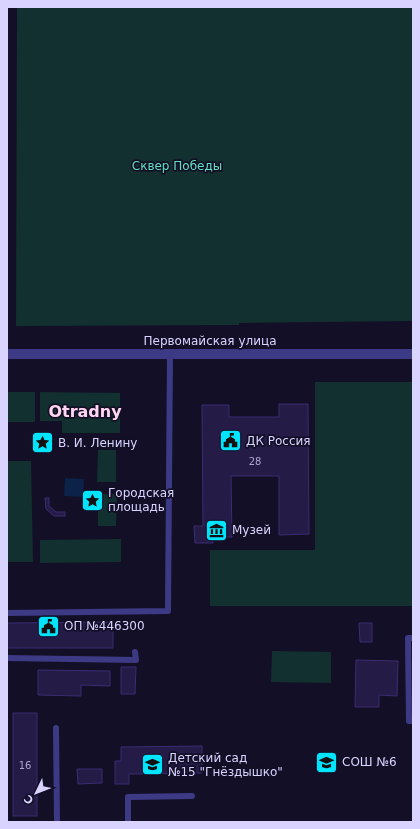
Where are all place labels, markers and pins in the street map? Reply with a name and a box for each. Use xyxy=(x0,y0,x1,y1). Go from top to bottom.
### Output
public building icon: ДК Россия xyxy=(217,428,243,454)
place icon: В. И. Ленину xyxy=(29,430,55,456)
place label: ДК Россия xyxy=(246,434,311,448)
place label: В. И. Ленину xyxy=(58,436,137,450)
place label: Городская площадь xyxy=(108,486,174,514)
place icon: Городская площадь xyxy=(79,487,105,513)
museum icon: Музей xyxy=(204,517,230,543)
place label: Музей xyxy=(232,523,271,537)
public building icon: ОП №446300 xyxy=(35,613,61,639)
place label: ОП №446300 xyxy=(64,619,145,633)
school or university icon: СОШ №6 xyxy=(313,749,339,775)
place label: Детский сад №15 "Гнёздышко" xyxy=(168,751,283,779)
school or university icon: Детский сад №15 "Гнёздышко" xyxy=(140,752,166,778)
place label: СОШ №6 xyxy=(342,755,397,769)

